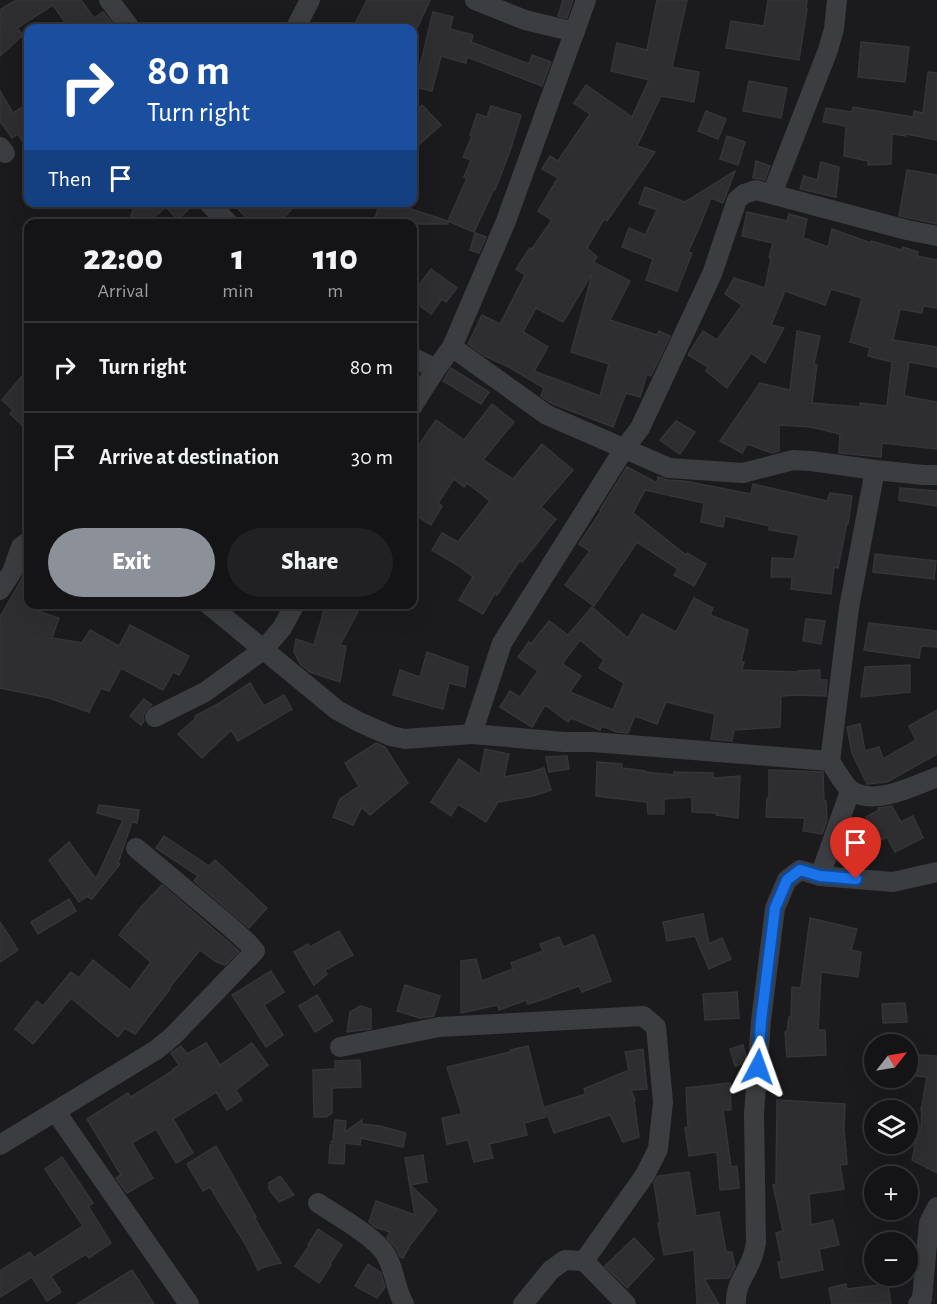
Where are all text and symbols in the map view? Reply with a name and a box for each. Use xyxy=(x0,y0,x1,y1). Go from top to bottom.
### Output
icon: right xyxy=(48,48,126,126)
text: 80 m xyxy=(147,50,230,92)
text: Turn right xyxy=(147,99,250,126)
icon: arrive xyxy=(104,162,137,195)
text: Then xyxy=(48,168,92,190)
text: 22:00 xyxy=(83,240,163,276)
text: 1 xyxy=(231,240,245,276)
text: 110 xyxy=(313,240,358,276)
text: Arrival xyxy=(97,281,149,301)
text: min xyxy=(222,281,253,301)
text: m xyxy=(327,281,343,301)
icon: right xyxy=(48,351,81,384)
text: Turn right xyxy=(99,356,186,378)
text: 80 m xyxy=(350,356,393,378)
icon: arrive xyxy=(48,441,81,474)
text: Arrive at destination xyxy=(99,446,279,468)
text: 30 m xyxy=(351,446,393,468)
button: Exit xyxy=(48,528,215,597)
button: Share xyxy=(227,528,393,597)
pin xyxy=(830,817,881,879)
icon: arrive xyxy=(839,826,872,859)
north arrow xyxy=(864,1034,918,1088)
map controls xyxy=(864,1034,918,1286)
position arrow xyxy=(726,1035,790,1099)
button: layers xyxy=(864,1100,918,1154)
button: + xyxy=(864,1166,918,1220)
button: − xyxy=(864,1232,918,1286)

